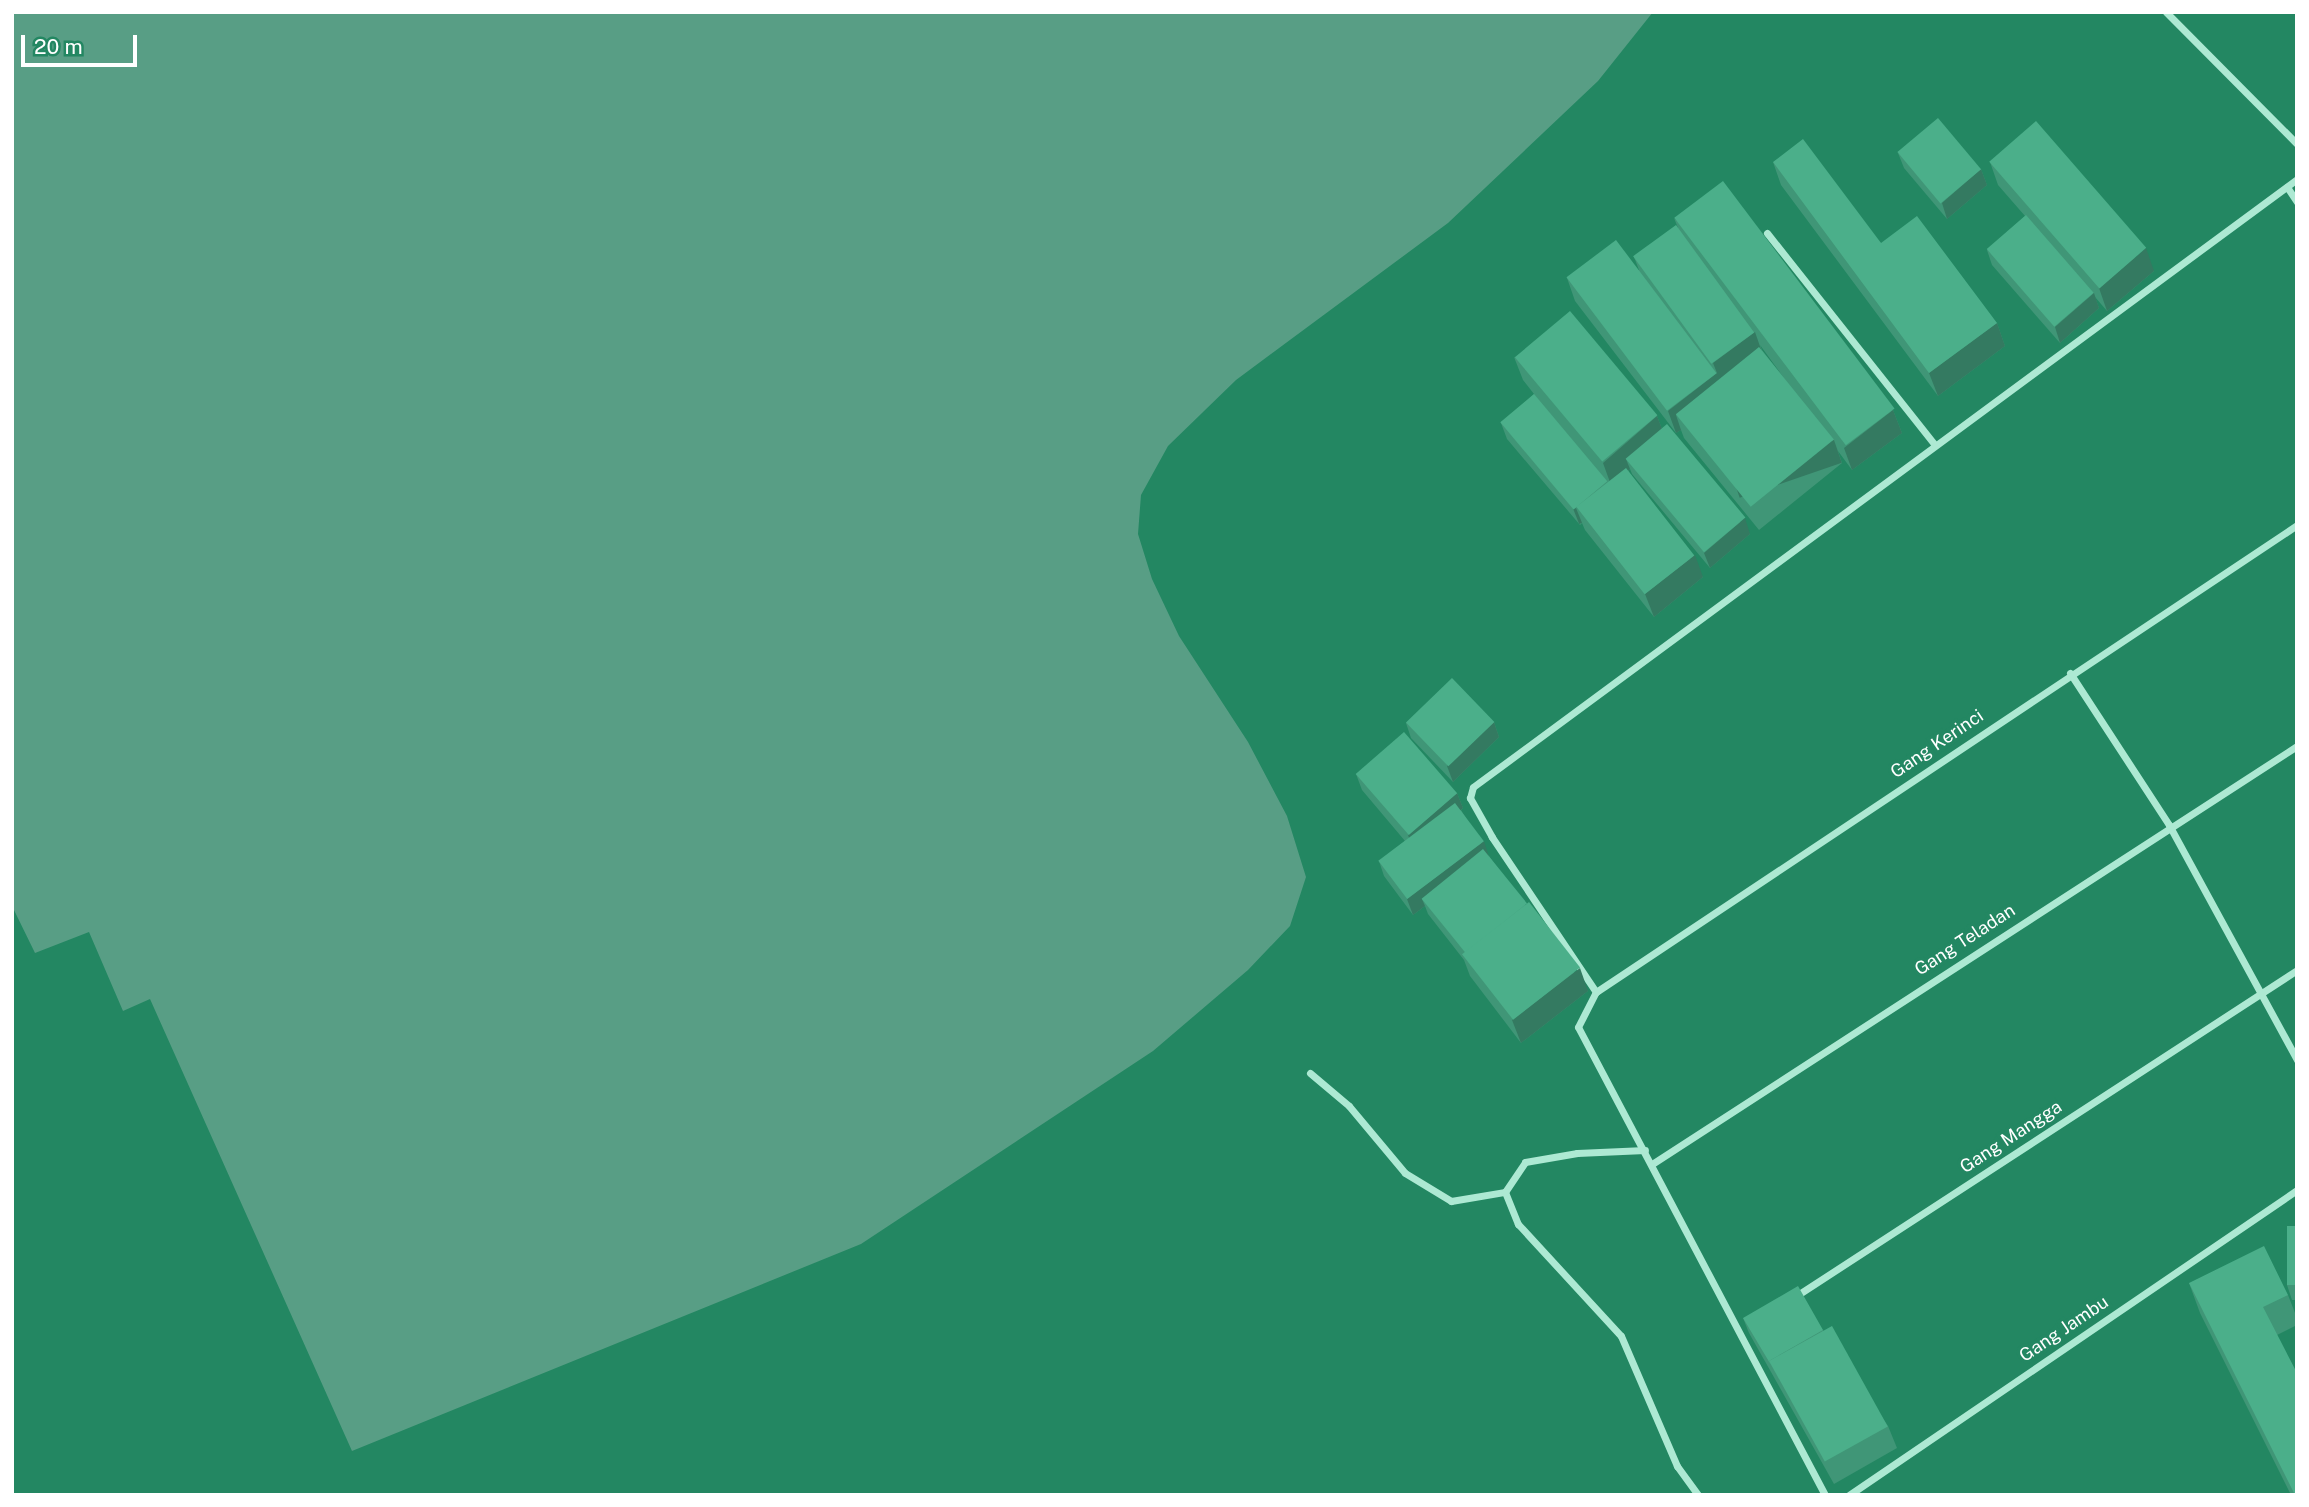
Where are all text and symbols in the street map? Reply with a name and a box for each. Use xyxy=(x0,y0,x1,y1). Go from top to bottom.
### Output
scale bar xyxy=(24,21,140,65)
text: 20 m xyxy=(34,34,83,59)
street label: Gang Kerinci xyxy=(1887,705,1987,783)
street label: Gang Teladan xyxy=(1911,900,2019,980)
street label: Gang Mangga xyxy=(1956,1096,2066,1178)
street label: Gang Jambu xyxy=(2015,1291,2113,1367)

